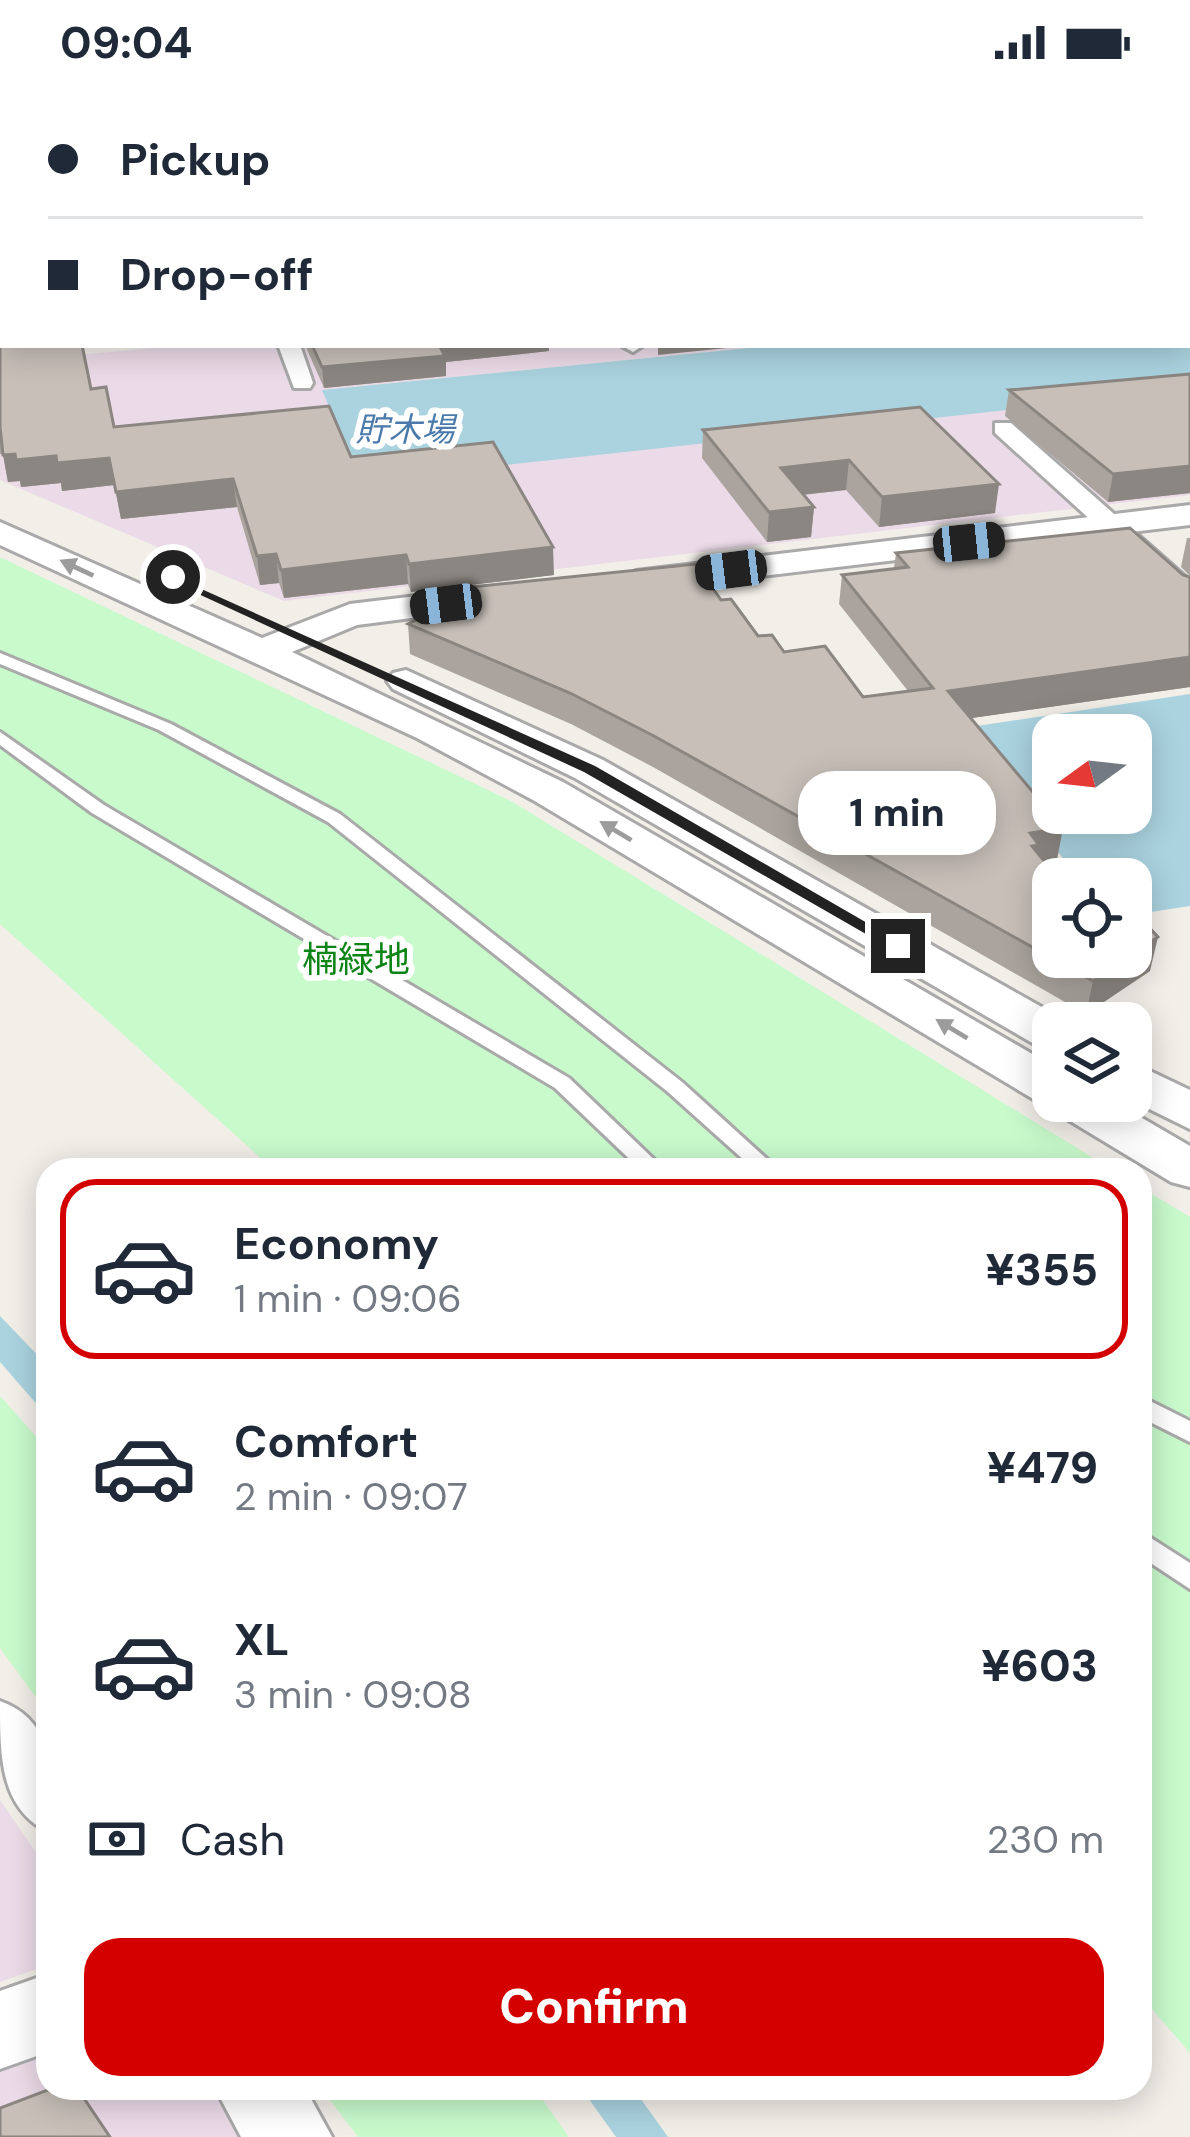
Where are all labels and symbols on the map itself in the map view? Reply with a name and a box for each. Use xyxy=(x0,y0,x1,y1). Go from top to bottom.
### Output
water label: 貯木場 xyxy=(356,408,459,451)
car xyxy=(931,520,1007,564)
car xyxy=(693,548,769,592)
route start xyxy=(146,550,200,604)
one-way arrow xyxy=(59,558,94,578)
car xyxy=(408,582,484,626)
north arrow xyxy=(1032,714,1152,834)
callout: 1 min xyxy=(799,772,997,856)
one-way arrow xyxy=(599,821,633,842)
route end xyxy=(871,919,925,973)
park label: 楠緑地 xyxy=(302,936,410,983)
one-way arrow xyxy=(935,1019,969,1040)

